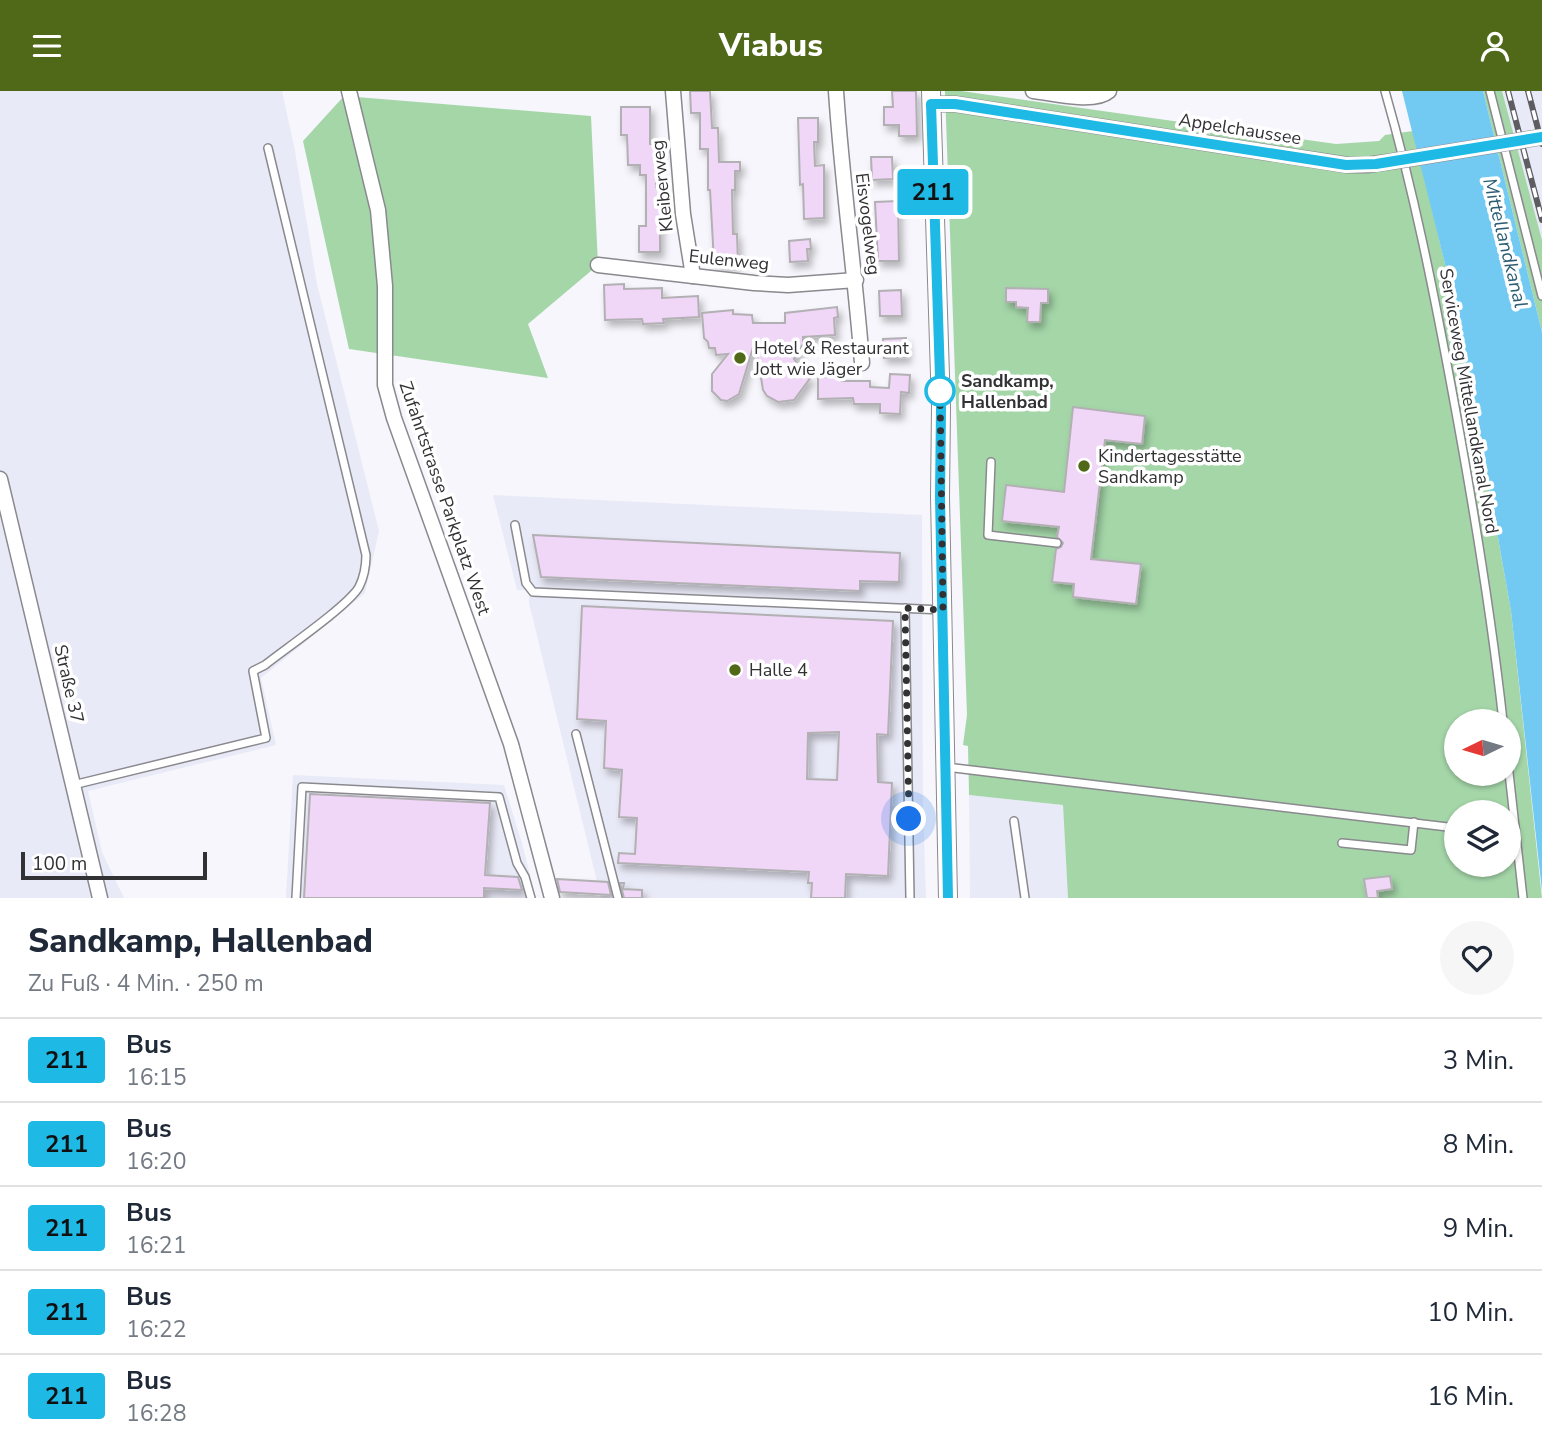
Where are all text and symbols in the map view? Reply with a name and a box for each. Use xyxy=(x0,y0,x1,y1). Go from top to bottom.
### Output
text: Viabus xyxy=(719,24,823,67)
icon: menu xyxy=(28,27,66,65)
icon: person xyxy=(1476,27,1514,65)
street label: Appelchaussee xyxy=(1177,107,1303,151)
street label: Kleiberweg xyxy=(645,139,679,233)
line badge: 211 xyxy=(893,169,973,215)
street label: Eisvogelweg xyxy=(850,172,886,276)
water label: Mittellandkanal xyxy=(1476,175,1534,311)
text: 211 xyxy=(911,176,955,208)
street label: Eulenweg xyxy=(688,244,770,276)
street label: Serviceweg Mittellandkanal Nord xyxy=(1434,266,1504,536)
place label: Hotel & Restaurant Jott wie Jäger xyxy=(753,336,909,381)
marker: Hotel & Restaurant Jott wie Jäger xyxy=(732,350,748,366)
place label: Sandkamp, Hallenbad xyxy=(961,369,1054,414)
marker: Sandkamp, Hallenbad xyxy=(925,376,955,406)
street label: Zufahrtstrasse Parkplatz West xyxy=(394,378,497,619)
place label: Kindertagesstätte Sandkamp xyxy=(1098,444,1242,489)
marker: Kindertagesstätte Sandkamp xyxy=(1076,458,1092,474)
street label: Straße 37 xyxy=(48,642,90,726)
place label: Halle 4 xyxy=(749,658,808,682)
marker: Halle 4 xyxy=(727,662,743,678)
north arrow xyxy=(1444,709,1521,786)
map controls xyxy=(1444,709,1521,877)
button: layers xyxy=(1444,800,1521,877)
your location xyxy=(891,801,926,836)
scale bar xyxy=(21,849,206,881)
text: 100 m xyxy=(32,851,87,877)
text: Sandkamp, Hallenbad xyxy=(28,919,373,964)
button: heart xyxy=(1440,921,1514,995)
text: Zu Fuß · 4 Min. · 250 m xyxy=(28,968,264,999)
text: Bus xyxy=(126,1027,172,1062)
text: 3 Min. xyxy=(1443,1043,1514,1078)
text: 211 xyxy=(45,1044,88,1076)
text: 16:15 xyxy=(126,1062,186,1093)
text: Bus xyxy=(126,1111,172,1146)
text: 8 Min. xyxy=(1443,1127,1514,1162)
text: 211 xyxy=(45,1128,88,1160)
text: 16:20 xyxy=(126,1146,186,1177)
text: Bus xyxy=(126,1195,172,1230)
text: 9 Min. xyxy=(1443,1211,1514,1246)
text: 211 xyxy=(45,1212,88,1244)
text: 16:21 xyxy=(126,1230,186,1261)
text: Bus xyxy=(126,1279,172,1314)
text: 10 Min. xyxy=(1427,1295,1514,1330)
text: 211 xyxy=(45,1296,88,1328)
text: 16:22 xyxy=(126,1314,186,1345)
text: Bus xyxy=(126,1363,172,1398)
text: 16 Min. xyxy=(1427,1379,1514,1414)
text: 211 xyxy=(45,1380,88,1412)
text: 16:28 xyxy=(126,1398,186,1429)

